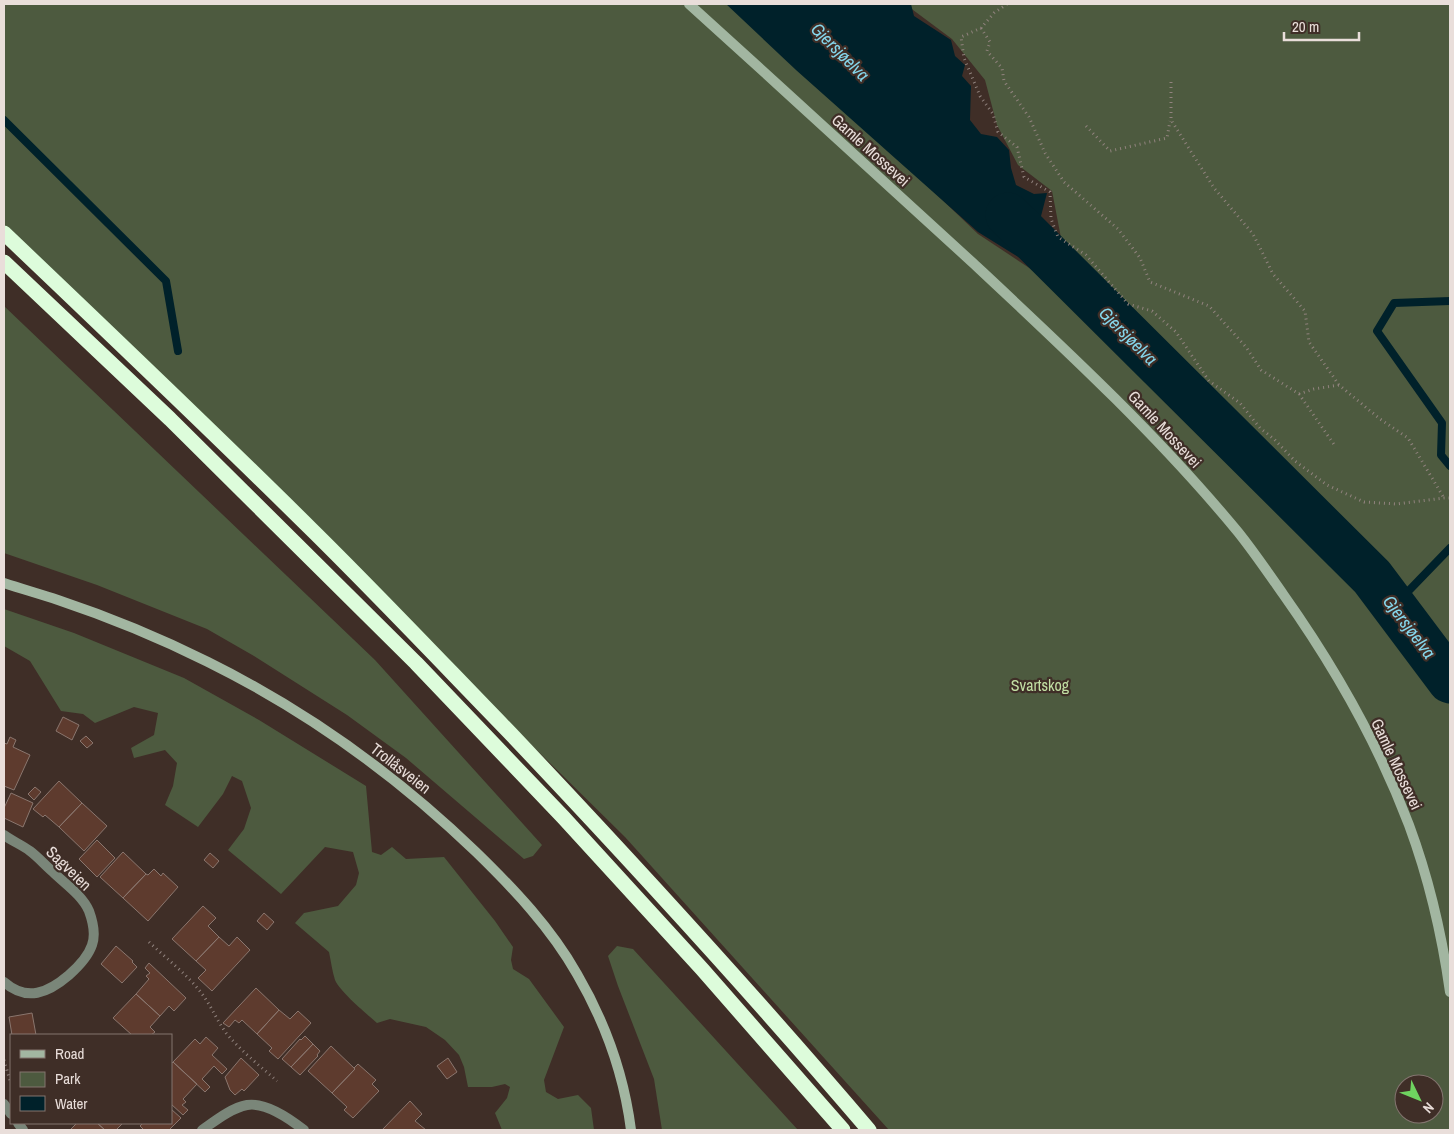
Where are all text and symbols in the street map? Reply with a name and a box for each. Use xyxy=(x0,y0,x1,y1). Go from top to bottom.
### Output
scale bar xyxy=(1284,10,1359,42)
text: 20 m xyxy=(1292,16,1319,37)
water label: Gjersjøelva xyxy=(805,17,875,87)
street label: Gamle Mossevei xyxy=(827,109,915,191)
water label: Gjersjøelva xyxy=(1093,301,1163,371)
street label: Gamle Mossevei xyxy=(1123,386,1207,472)
water label: Gjersjøelva xyxy=(1377,590,1442,664)
park label: Svartskog xyxy=(1011,674,1070,696)
street label: Gamle Mossevei xyxy=(1366,715,1428,813)
street label: Trollåsveien xyxy=(366,737,436,799)
street label: Sagveien xyxy=(41,841,97,895)
legend xyxy=(10,1034,172,1124)
text: Road xyxy=(55,1043,84,1064)
text: Park xyxy=(55,1068,81,1089)
north arrow xyxy=(1394,1074,1444,1124)
text: Water xyxy=(55,1093,87,1114)
text: N xyxy=(1419,1099,1438,1117)

